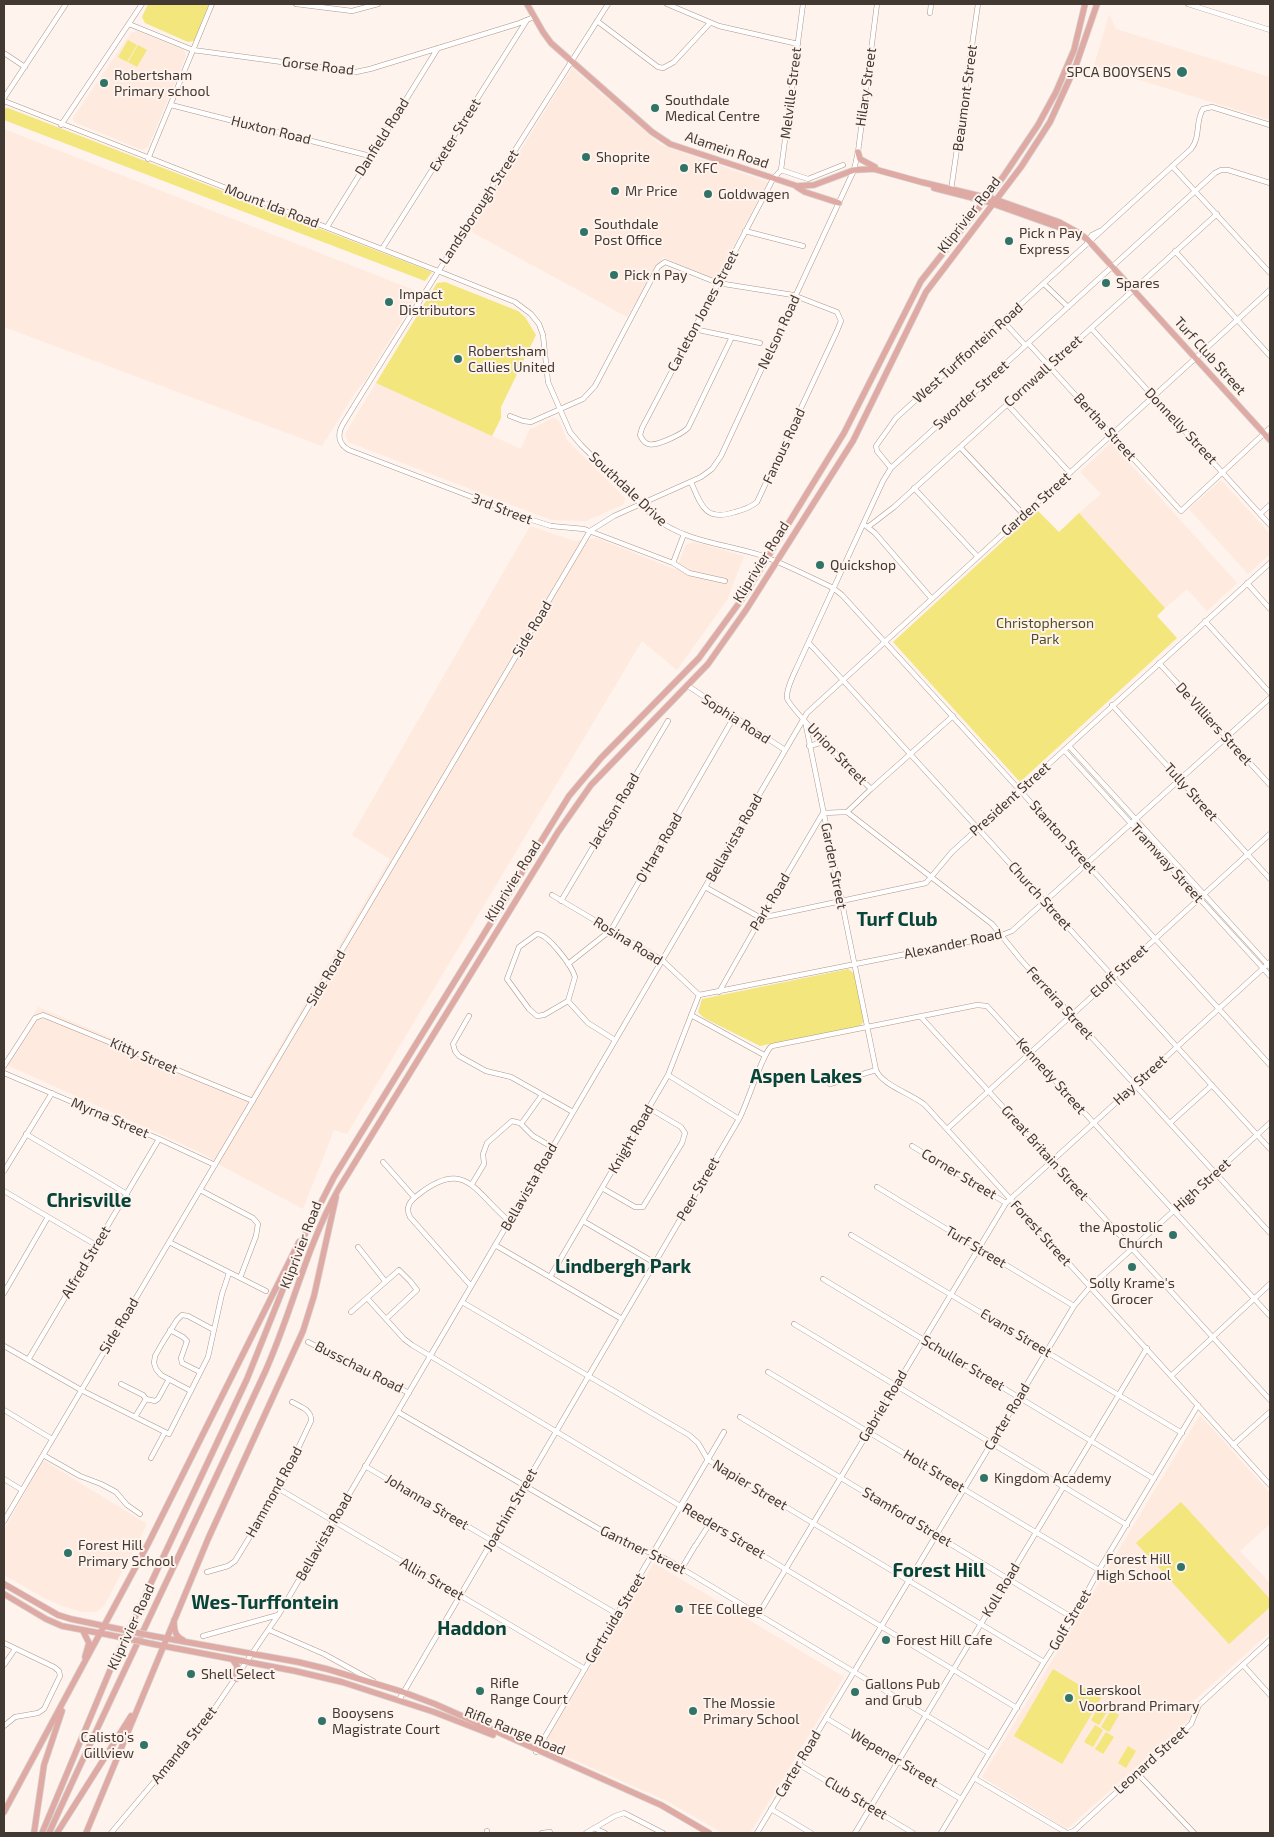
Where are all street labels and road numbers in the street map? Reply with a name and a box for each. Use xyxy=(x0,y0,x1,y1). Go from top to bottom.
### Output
street label: Beaumont Street xyxy=(949,44,981,152)
street label: Melville Street xyxy=(777,46,805,140)
street label: Hilary Street xyxy=(852,46,880,128)
street label: Gorse Road xyxy=(281,53,355,79)
street label: Danfield Road xyxy=(351,95,413,179)
street label: Exeter Street xyxy=(426,95,484,175)
street label: Huxton Road xyxy=(229,112,313,148)
street label: Alamein Road xyxy=(683,128,771,172)
street label: Landsborough Street xyxy=(436,146,522,268)
street label: Kliprivier Road xyxy=(934,173,1004,257)
street label: Mount Ida Road xyxy=(223,180,321,232)
street label: Carleton Jones Street xyxy=(664,247,742,375)
street label: Nelson Road xyxy=(754,292,804,372)
street label: West Turffontein Road xyxy=(909,299,1027,407)
street label: Turf Club Street xyxy=(1171,314,1249,398)
street label: Cornwall Street xyxy=(1001,332,1085,410)
street label: Sworder Street xyxy=(930,357,1012,433)
street label: Donnelly Street xyxy=(1141,384,1221,468)
street label: Bertha Street xyxy=(1070,390,1140,464)
street label: Fanous Road xyxy=(759,406,809,486)
street label: Southdale Drive xyxy=(585,448,671,530)
street label: Garden Street xyxy=(998,468,1074,540)
street label: 3rd Street xyxy=(469,490,535,528)
street label: Kliprivier Road xyxy=(729,518,793,606)
street label: Side Road xyxy=(509,598,555,660)
street label: De Villiers Street xyxy=(1172,679,1256,769)
street label: Sophia Road xyxy=(698,691,774,747)
street label: Union Street xyxy=(804,720,870,788)
street label: President Street xyxy=(966,758,1054,840)
street label: Tully Street xyxy=(1161,760,1221,824)
street label: Jackson Road xyxy=(585,770,643,852)
street label: Bellavista Road xyxy=(702,791,766,885)
street label: Stanton Street xyxy=(1026,797,1100,877)
street label: O'Hara Road xyxy=(632,810,686,886)
street label: Tramway Street xyxy=(1127,820,1207,906)
street label: Garden Street xyxy=(817,821,851,911)
street label: Kliprivier Road xyxy=(481,837,545,925)
street label: Church Street xyxy=(1005,858,1075,934)
street label: Park Road xyxy=(746,870,794,934)
street label: Rosina Road xyxy=(590,913,666,969)
street label: Alexander Road xyxy=(902,925,1004,963)
street label: Eloff Street xyxy=(1087,941,1151,1001)
street label: Side Road xyxy=(303,947,349,1009)
street label: Ferreira Street xyxy=(1023,963,1097,1043)
street label: Kitty Street xyxy=(108,1034,180,1078)
street label: Kennedy Street xyxy=(1012,1034,1090,1118)
street label: Hay Street xyxy=(1110,1052,1170,1108)
street label: Myrna Street xyxy=(68,1094,152,1142)
street label: Knight Road xyxy=(605,1102,657,1176)
street label: Great Britain Street xyxy=(998,1102,1092,1204)
street label: Bellavista Road xyxy=(497,1140,561,1234)
street label: Corner Street xyxy=(918,1145,1000,1203)
street label: Peer Street xyxy=(673,1154,723,1224)
street label: High Street xyxy=(1170,1155,1234,1215)
street label: Forest Street xyxy=(1007,1197,1075,1269)
street label: Kliprivier Road xyxy=(277,1199,325,1291)
street label: Turf Street xyxy=(943,1222,1009,1272)
street label: Alfred Street xyxy=(58,1223,114,1301)
street label: Side Road xyxy=(96,1295,142,1357)
street label: Evans Street xyxy=(977,1305,1055,1361)
street label: Schuller Street xyxy=(918,1332,1008,1394)
street label: Busschau Road xyxy=(312,1338,406,1396)
street label: Gabriel Road xyxy=(855,1367,911,1445)
street label: Carter Road xyxy=(980,1380,1034,1454)
street label: Hammond Road xyxy=(242,1444,306,1540)
street label: Holt Street xyxy=(900,1446,968,1496)
street label: Napier Street xyxy=(710,1456,790,1514)
street label: Joachim Street xyxy=(479,1465,541,1555)
street label: Johanna Street xyxy=(382,1470,472,1534)
street label: Stamford Street xyxy=(859,1484,955,1550)
street label: Bellavista Road xyxy=(292,1490,356,1584)
street label: Reeders Street xyxy=(679,1500,769,1562)
street label: Gantner Street xyxy=(597,1522,689,1578)
street label: Allin Street xyxy=(397,1554,467,1604)
street label: Koll Road xyxy=(978,1560,1024,1620)
street label: Gertruida Street xyxy=(582,1570,648,1666)
street label: Kliprivier Road xyxy=(104,1582,158,1672)
street label: Golf Street xyxy=(1045,1586,1095,1654)
street label: Amanda Street xyxy=(148,1703,220,1787)
street label: Rifle Range Road xyxy=(462,1703,568,1759)
street label: Leonard Street xyxy=(1110,1722,1192,1798)
street label: Wepener Street xyxy=(847,1725,941,1791)
street label: Carter Road xyxy=(771,1727,825,1801)
street label: Club Street xyxy=(822,1773,890,1823)

